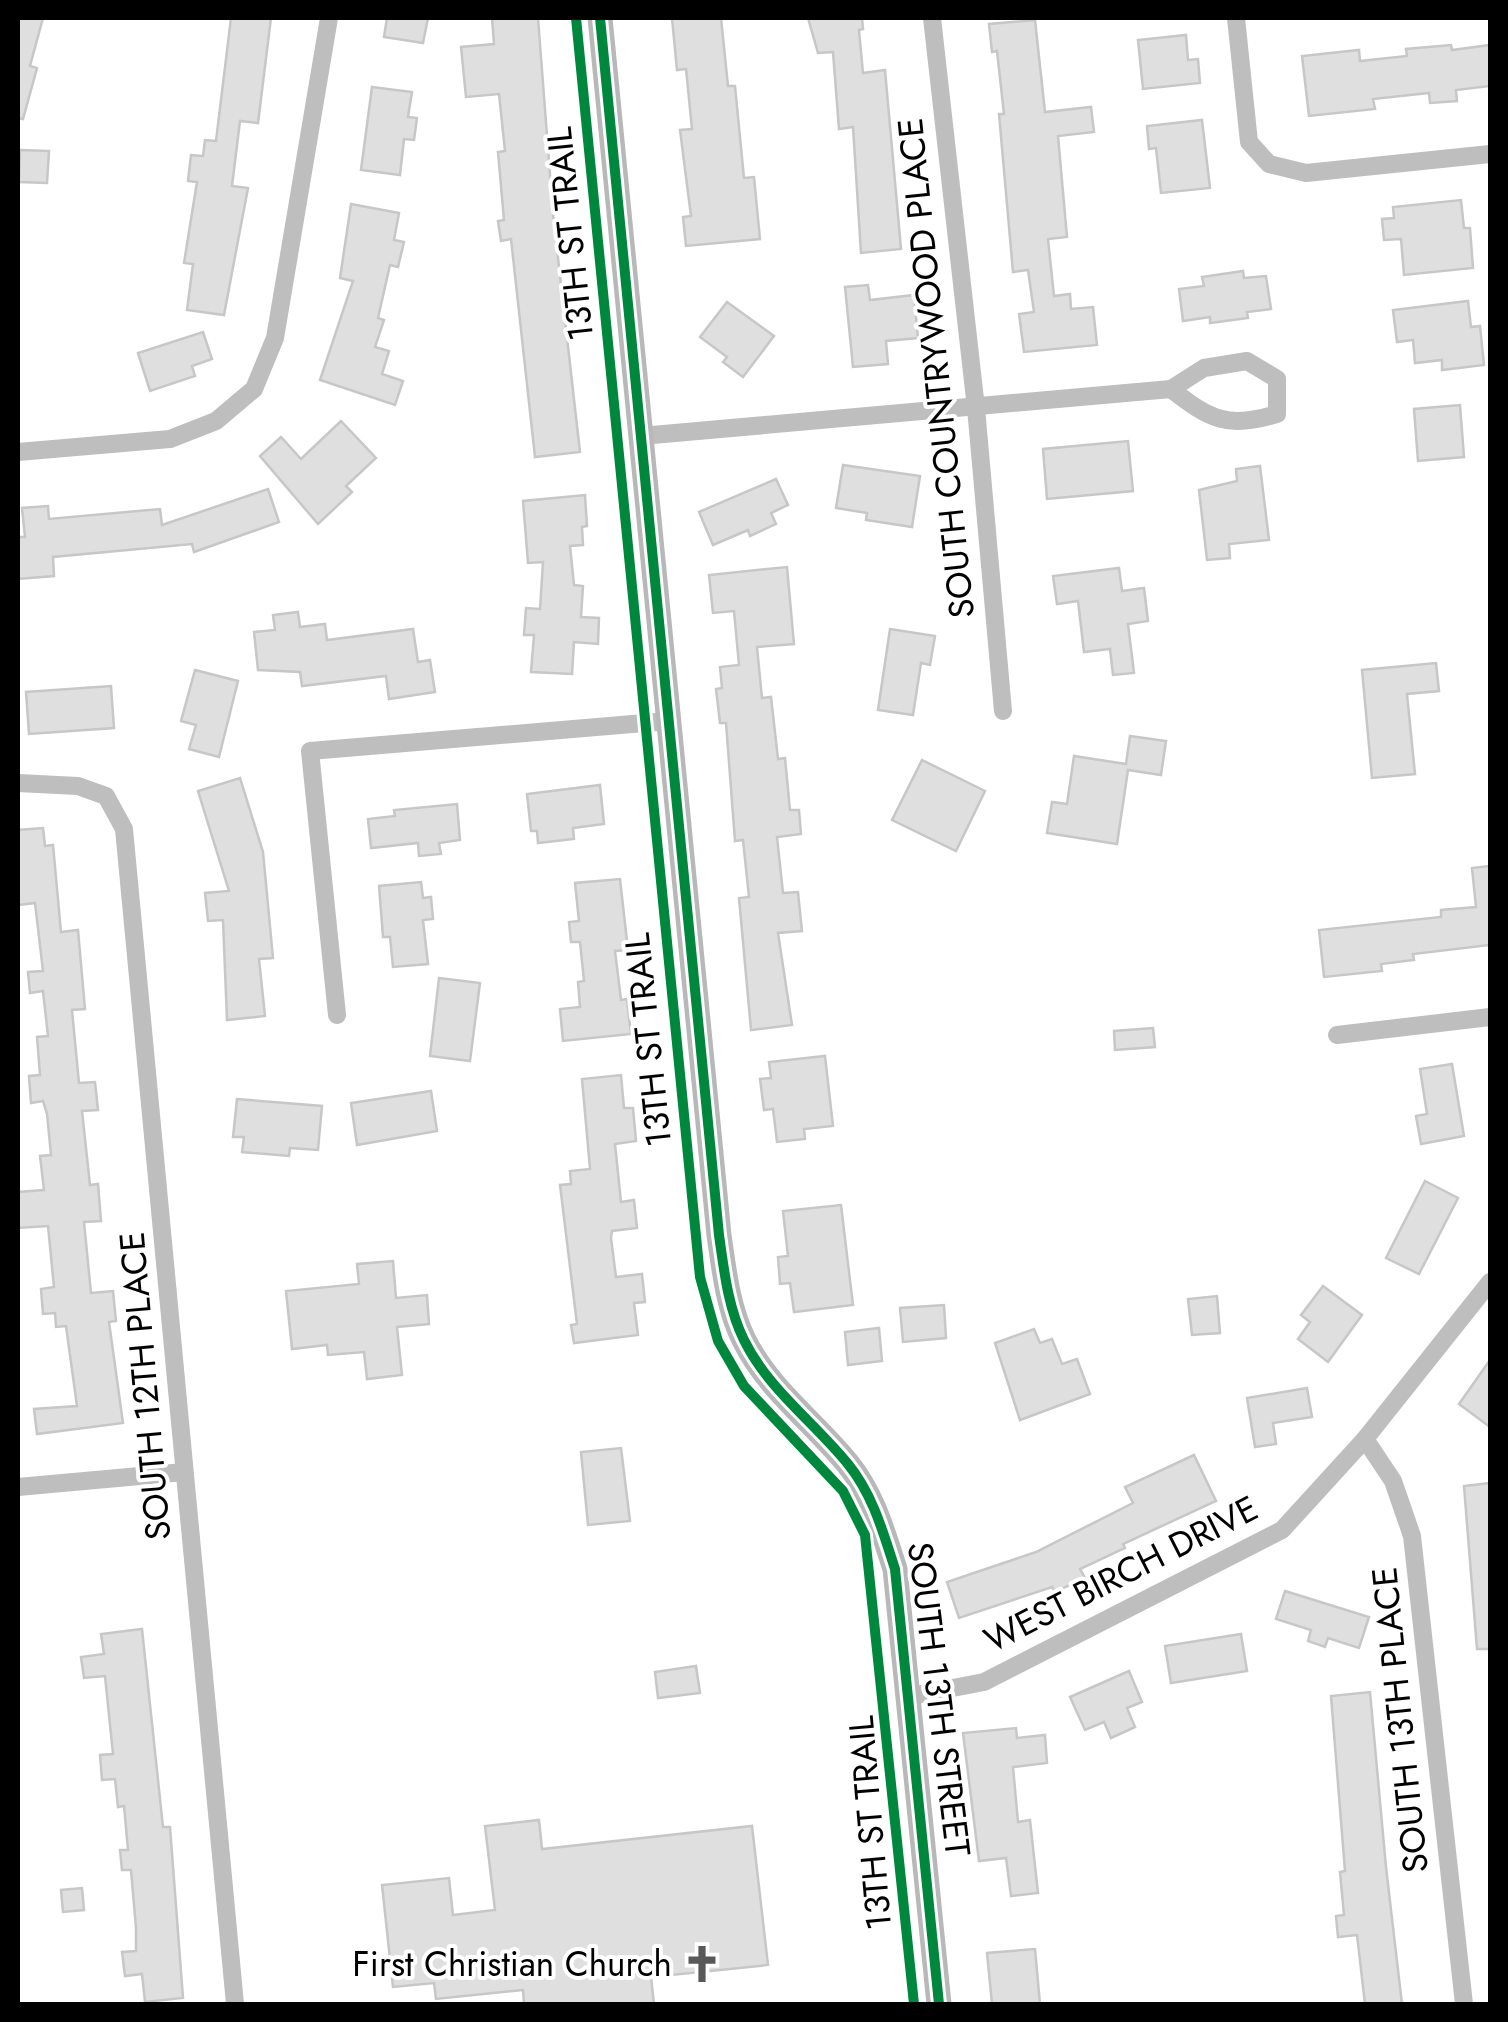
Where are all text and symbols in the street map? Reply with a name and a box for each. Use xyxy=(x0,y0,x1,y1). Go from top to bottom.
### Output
street label: SOUTH COUNTRYWOOD PLACE xyxy=(885,115,987,621)
street label: 13TH ST TRAIL xyxy=(534,124,606,343)
street label: 13TH ST TRAIL xyxy=(612,930,684,1149)
street label: SOUTH 12TH PLACE xyxy=(107,1230,183,1542)
street label: WEST BIRCH DRIVE xyxy=(975,1483,1267,1665)
street label: SOUTH 13TH STREET xyxy=(895,1539,983,1859)
street label: SOUTH 13TH PLACE xyxy=(1359,1565,1441,1875)
street label: 13TH ST TRAIL xyxy=(836,1714,904,1932)
place label: First Christian Church xyxy=(352,1939,672,1989)
church icon: First Christian Church xyxy=(681,1943,723,1985)

